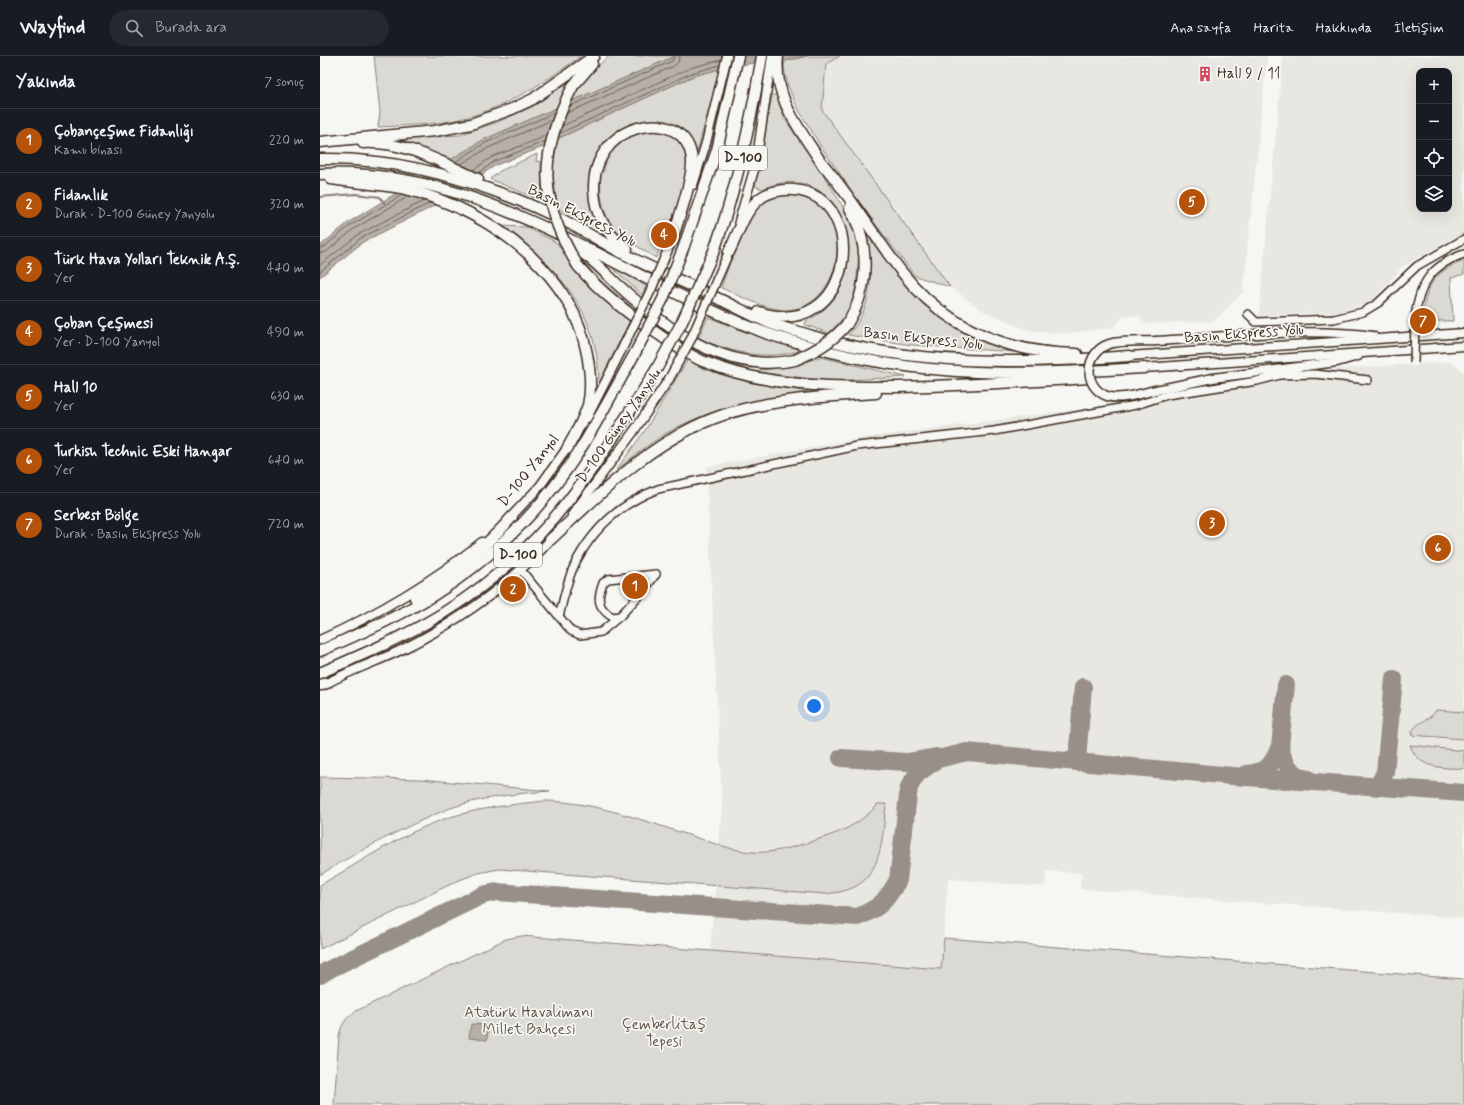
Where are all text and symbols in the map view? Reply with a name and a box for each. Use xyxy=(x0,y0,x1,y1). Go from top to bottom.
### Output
search box xyxy=(109,10,389,46)
text: Wayfind xyxy=(20,15,85,40)
icon: search xyxy=(123,17,145,39)
text: Burada ara xyxy=(155,18,227,38)
text: Ana sayfa xyxy=(1170,19,1231,37)
text: Harita xyxy=(1253,19,1294,37)
text: Hakkında xyxy=(1316,19,1372,37)
text: İletişim xyxy=(1394,19,1444,37)
place label: Hall 9 / 11 xyxy=(1217,64,1280,84)
building icon: Hall 9 / 11 xyxy=(1196,65,1214,83)
map controls xyxy=(1416,68,1452,212)
button: + xyxy=(1416,68,1452,104)
text: Yakında xyxy=(16,71,76,93)
text: 7 sonuç xyxy=(264,74,304,91)
button: − xyxy=(1416,104,1452,140)
text: Çobançeşme Fidanlığı xyxy=(54,122,194,142)
text: 1 xyxy=(26,132,32,149)
text: 220 m xyxy=(269,132,304,149)
button: locate xyxy=(1416,140,1452,176)
text: Kamu binası xyxy=(54,142,123,159)
road number: D-100 xyxy=(719,146,767,170)
button: layers xyxy=(1416,176,1452,212)
street label: Basın Ekspress Yolu xyxy=(524,180,640,252)
text: Fidanlık xyxy=(54,186,108,206)
pin: 5 xyxy=(1179,187,1205,217)
text: 2 xyxy=(26,196,32,213)
text: 320 m xyxy=(270,196,304,213)
text: Durak · D-100 Güney Yanyolu xyxy=(54,206,214,223)
pin: 4 xyxy=(651,220,677,250)
text: Türk Hava Yolları Teknik A.Ş. xyxy=(54,250,240,270)
text: 3 xyxy=(26,260,32,277)
text: 440 m xyxy=(267,260,304,277)
text: Yer xyxy=(54,270,74,287)
pin: 7 xyxy=(1410,306,1436,336)
text: Çoban Çeşmesi xyxy=(54,314,153,334)
street label: Basın Ekspress Yolu xyxy=(1184,320,1304,348)
street label: Basın Ekspress Yolu xyxy=(862,323,984,355)
text: 4 xyxy=(25,324,33,341)
text: 490 m xyxy=(267,324,304,341)
text: Yer · D-100 Yanyol xyxy=(54,334,160,351)
street label: D-100 Güney Yanyolu xyxy=(572,365,666,487)
text: Hall 10 xyxy=(54,378,98,398)
text: 5 xyxy=(25,388,33,405)
text: 630 m xyxy=(270,388,304,405)
text: Yer xyxy=(54,398,74,415)
street label: D-100 Yanyol xyxy=(494,431,564,511)
text: Turkish Technic Eski Hangar xyxy=(54,442,232,462)
text: 6 xyxy=(26,452,32,469)
text: 640 m xyxy=(268,452,304,469)
text: Yer xyxy=(54,462,74,479)
text: Serbest Bölge xyxy=(54,506,139,526)
pin: 3 xyxy=(1199,508,1225,538)
text: 7 xyxy=(25,516,33,533)
text: 720 m xyxy=(268,516,304,533)
text: Durak · Basın Ekspress Yolu xyxy=(54,526,201,543)
pin: 6 xyxy=(1425,533,1451,563)
road number: D-100 xyxy=(494,543,542,567)
pin: 1 xyxy=(622,571,648,601)
pin: 2 xyxy=(500,574,526,604)
your location xyxy=(804,696,824,716)
park label: Atatürk Havalimanı Millet Bahçesi xyxy=(464,1003,594,1040)
park label: Çemberlitaş Tepesi xyxy=(622,1015,706,1052)

